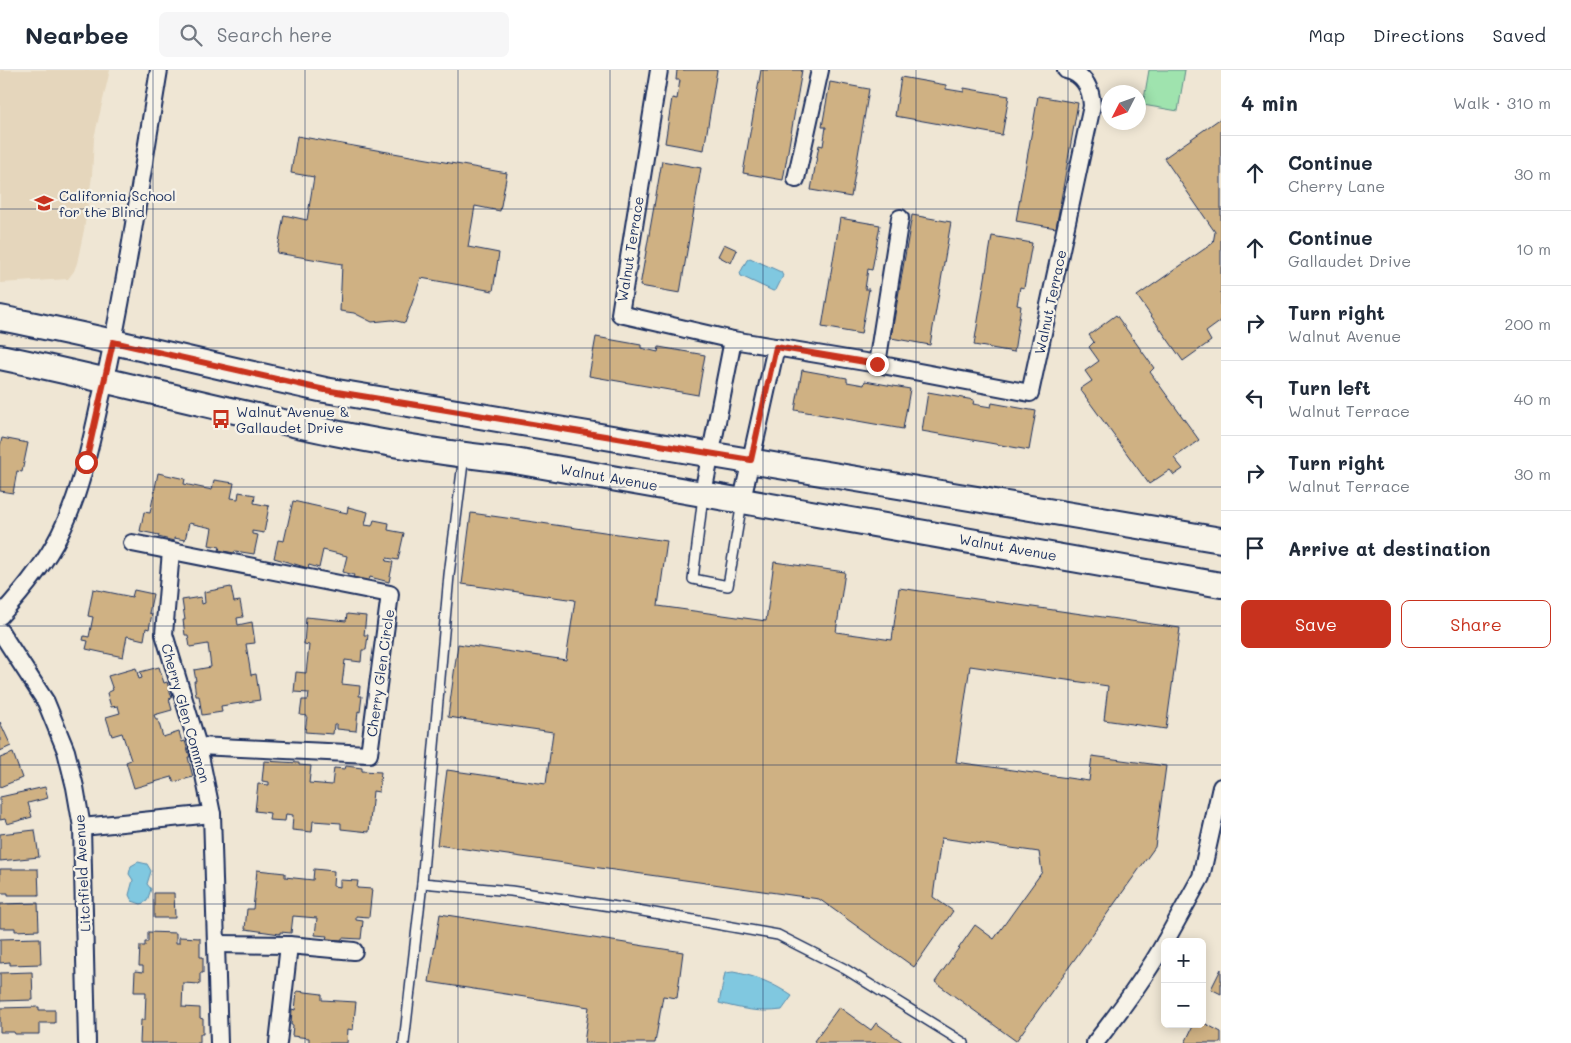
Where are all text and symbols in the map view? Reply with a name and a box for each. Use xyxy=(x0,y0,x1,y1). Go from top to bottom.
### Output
search box xyxy=(159,12,509,57)
text: Nearbee xyxy=(25,19,129,50)
icon: search xyxy=(177,21,205,49)
text: Search here xyxy=(217,22,332,47)
text: Map xyxy=(1308,23,1345,47)
text: Directions xyxy=(1373,23,1465,47)
text: Saved xyxy=(1493,23,1546,47)
north arrow xyxy=(1101,85,1146,130)
text: 4 min xyxy=(1241,89,1298,116)
text: Walk · 310 m xyxy=(1453,92,1551,113)
text: Continue xyxy=(1288,150,1373,175)
icon: ahead xyxy=(1241,159,1269,187)
text: 30 m xyxy=(1514,163,1551,184)
text: Cherry Lane xyxy=(1288,175,1385,196)
place label: California School for the Blind xyxy=(59,186,176,221)
school or university icon: California School for the Blind xyxy=(33,192,55,214)
street label: Walnut Terrace xyxy=(612,195,648,303)
text: Continue xyxy=(1288,225,1373,250)
icon: ahead xyxy=(1241,234,1269,262)
text: 10 m xyxy=(1516,238,1551,259)
street label: Walnut Terrace xyxy=(1030,248,1070,356)
text: Gallaudet Drive xyxy=(1288,250,1411,271)
text: Turn right xyxy=(1288,300,1385,325)
icon: right xyxy=(1241,309,1269,337)
text: 200 m xyxy=(1504,313,1551,334)
text: Walnut Avenue xyxy=(1288,325,1401,346)
route end xyxy=(866,353,889,376)
text: Turn left xyxy=(1288,375,1371,400)
icon: left xyxy=(1241,384,1269,412)
text: 40 m xyxy=(1514,388,1551,409)
text: Walnut Terrace xyxy=(1288,400,1410,421)
place label: Walnut Avenue & Gallaudet Drive xyxy=(236,402,350,437)
bus stop icon: Walnut Avenue & Gallaudet Drive xyxy=(210,408,232,430)
text: Turn right xyxy=(1288,450,1385,475)
route start xyxy=(75,451,98,474)
street label: Walnut Avenue xyxy=(559,459,659,495)
icon: right xyxy=(1241,459,1269,487)
text: 30 m xyxy=(1514,463,1551,484)
text: Walnut Terrace xyxy=(1288,475,1410,496)
street label: Walnut Avenue xyxy=(958,529,1058,565)
icon: arrive xyxy=(1241,534,1269,562)
text: Arrive at destination xyxy=(1288,536,1491,561)
button: Save xyxy=(1241,600,1391,648)
button: Share xyxy=(1401,600,1551,648)
street label: Cherry Glen Circle xyxy=(362,608,398,738)
street label: Cherry Glen Common xyxy=(157,641,215,785)
street label: Litchfield Avenue xyxy=(69,814,95,932)
map controls xyxy=(1161,938,1206,1028)
button: + xyxy=(1161,938,1206,983)
button: − xyxy=(1161,983,1206,1028)

